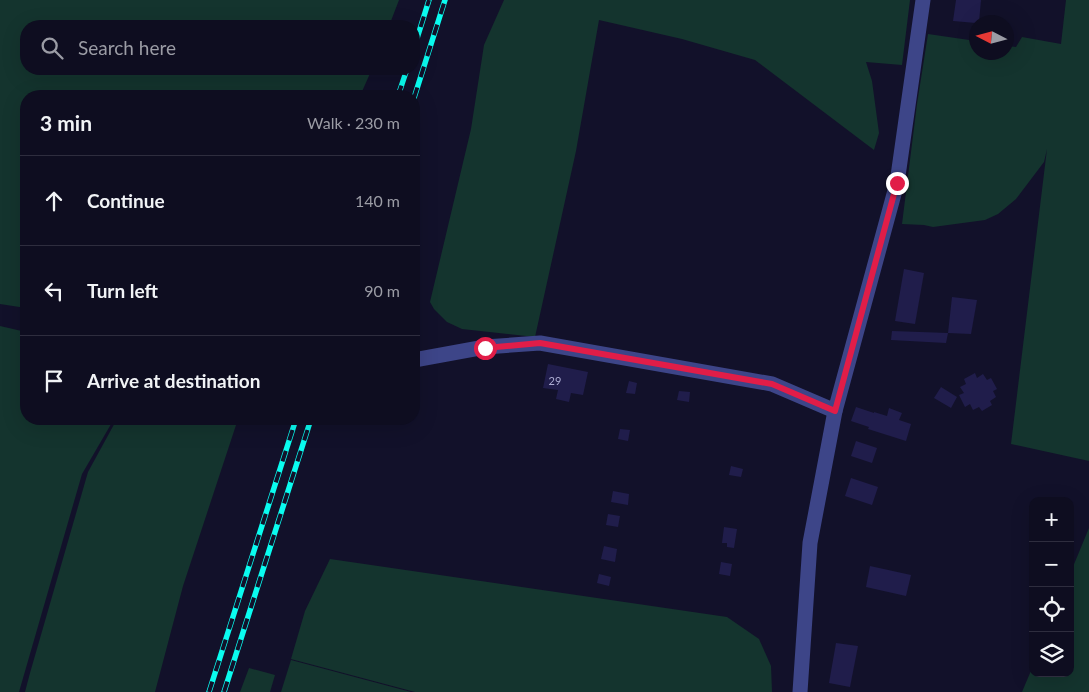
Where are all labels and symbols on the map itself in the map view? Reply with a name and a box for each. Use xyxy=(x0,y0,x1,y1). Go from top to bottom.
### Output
north arrow xyxy=(969,15,1014,60)
route end xyxy=(886,172,909,195)
route start xyxy=(474,337,497,360)
house number: 29 xyxy=(549,374,561,387)

